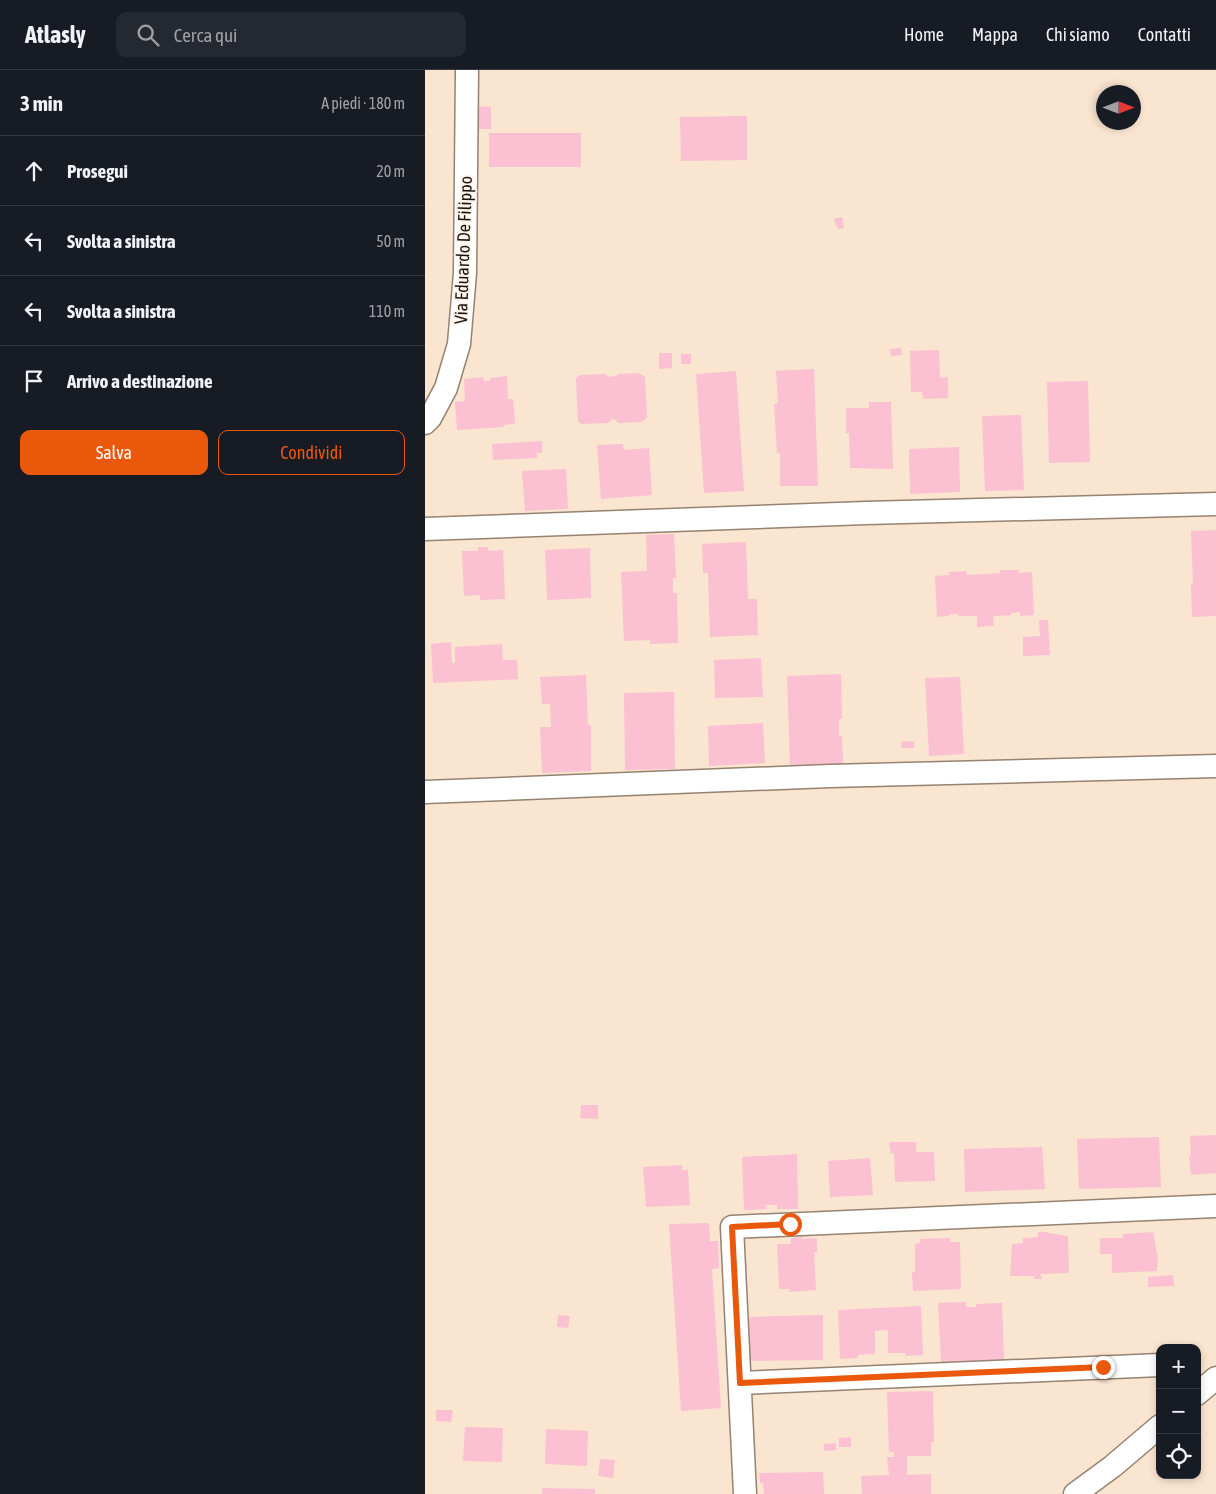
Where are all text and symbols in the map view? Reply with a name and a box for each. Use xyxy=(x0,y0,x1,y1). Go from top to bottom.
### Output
search box xyxy=(116,12,466,57)
text: Atlasly xyxy=(25,21,86,48)
icon: search xyxy=(134,21,162,49)
text: Cerca qui xyxy=(174,24,237,46)
text: Home xyxy=(904,24,944,45)
text: Mappa xyxy=(972,24,1018,45)
text: Chi siamo xyxy=(1046,24,1110,45)
text: Contatti xyxy=(1138,24,1191,45)
north arrow xyxy=(1096,85,1141,130)
text: 3 min xyxy=(20,91,63,115)
text: A piedi · 180 m xyxy=(321,94,405,112)
icon: ahead xyxy=(20,157,48,185)
text: Prosegui xyxy=(67,160,128,182)
text: 20 m xyxy=(376,162,405,180)
street label: Via Eduardo De Filippo xyxy=(450,175,476,325)
icon: left xyxy=(20,227,48,255)
text: Svolta a sinistra xyxy=(67,230,176,252)
text: 50 m xyxy=(376,232,405,250)
icon: left xyxy=(20,297,48,325)
text: Svolta a sinistra xyxy=(67,300,176,322)
text: 110 m xyxy=(369,302,405,320)
icon: arrive xyxy=(20,367,48,395)
text: Arrivo a destinazione xyxy=(67,370,213,392)
button: Salva xyxy=(20,430,208,475)
button: Condividi xyxy=(218,430,405,475)
route start xyxy=(779,1213,802,1236)
map controls xyxy=(1156,1344,1201,1479)
button: + xyxy=(1156,1344,1201,1389)
route end xyxy=(1092,1356,1115,1379)
button: − xyxy=(1156,1389,1201,1434)
button: locate xyxy=(1156,1434,1201,1479)

